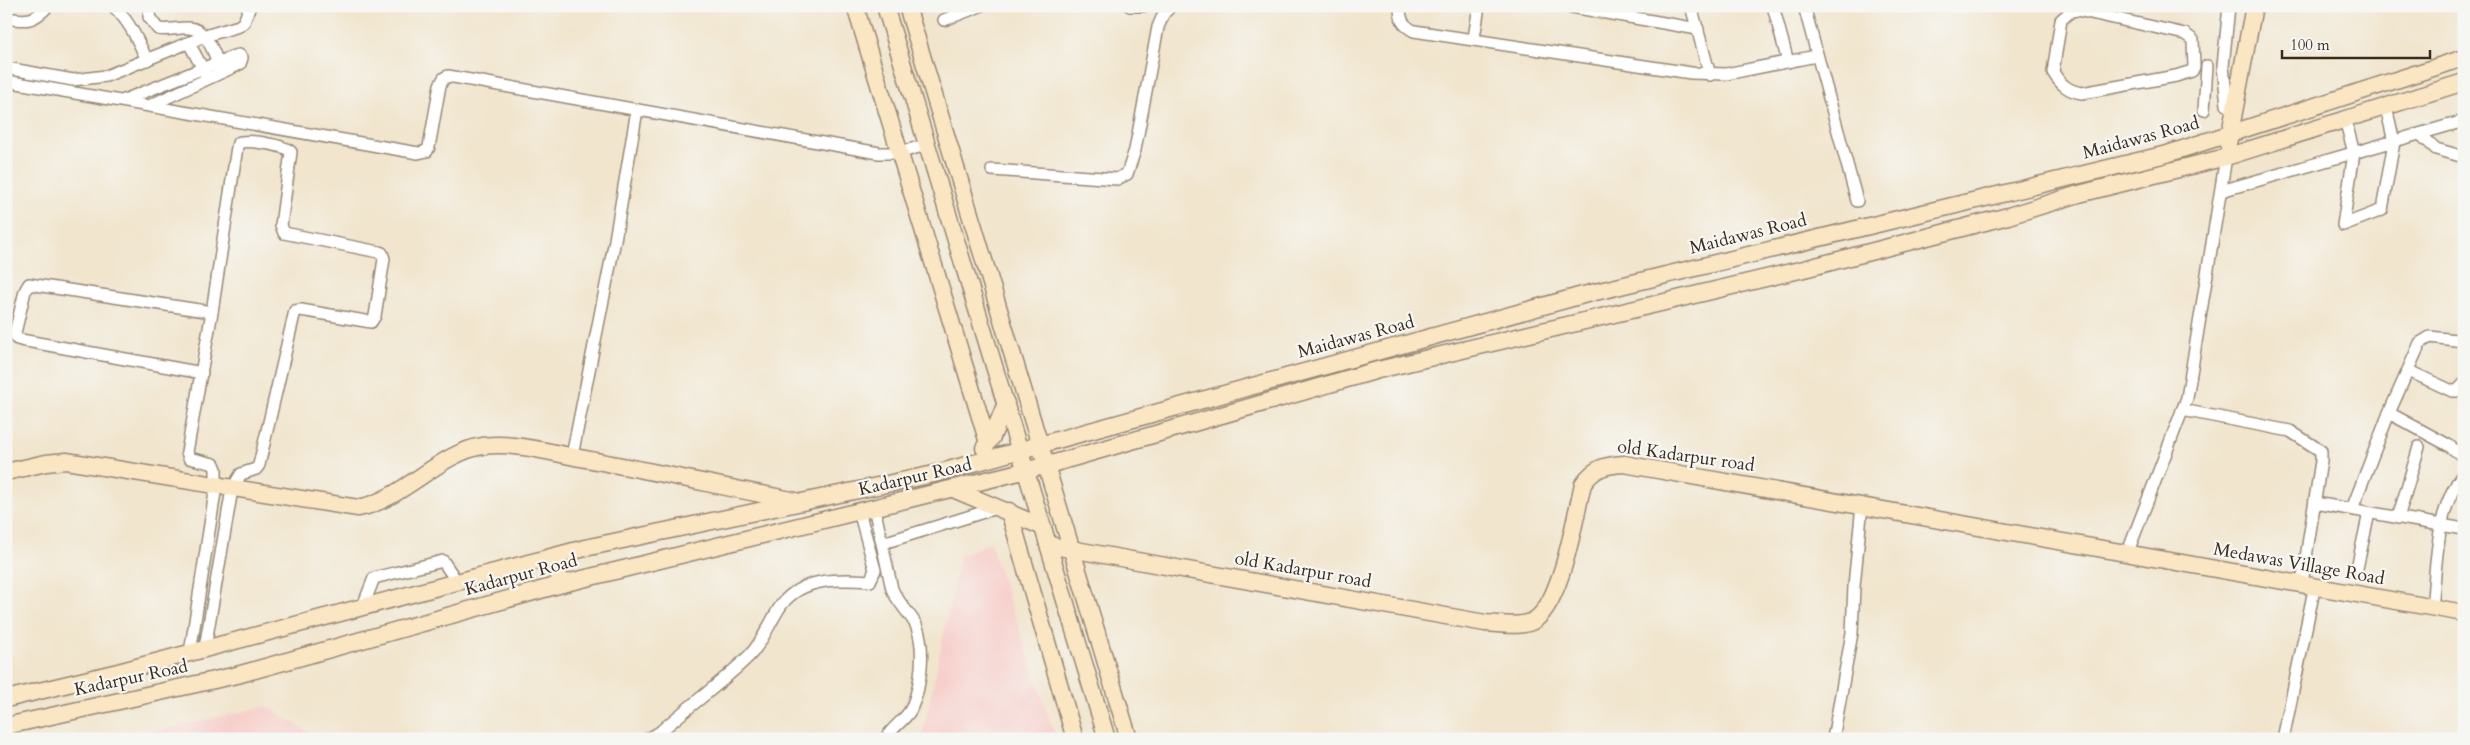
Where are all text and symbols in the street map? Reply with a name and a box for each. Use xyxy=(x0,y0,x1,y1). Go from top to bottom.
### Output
scale bar xyxy=(2282,28,2430,60)
text: 100 m xyxy=(2290,35,2330,55)
street label: Maidawas Road xyxy=(2080,110,2202,166)
street label: Maidawas Road xyxy=(1687,207,1810,261)
street label: Maidawas Road xyxy=(1295,309,1417,365)
street label: old Kadarpur road xyxy=(1616,434,1757,478)
street label: Kadarpur Road xyxy=(856,452,974,502)
street label: Medawas Village Road xyxy=(2211,537,2387,591)
street label: old Kadarpur road xyxy=(1233,546,1374,594)
street label: Kadarpur Road xyxy=(462,548,580,602)
street label: Kadarpur Road xyxy=(72,654,191,702)

